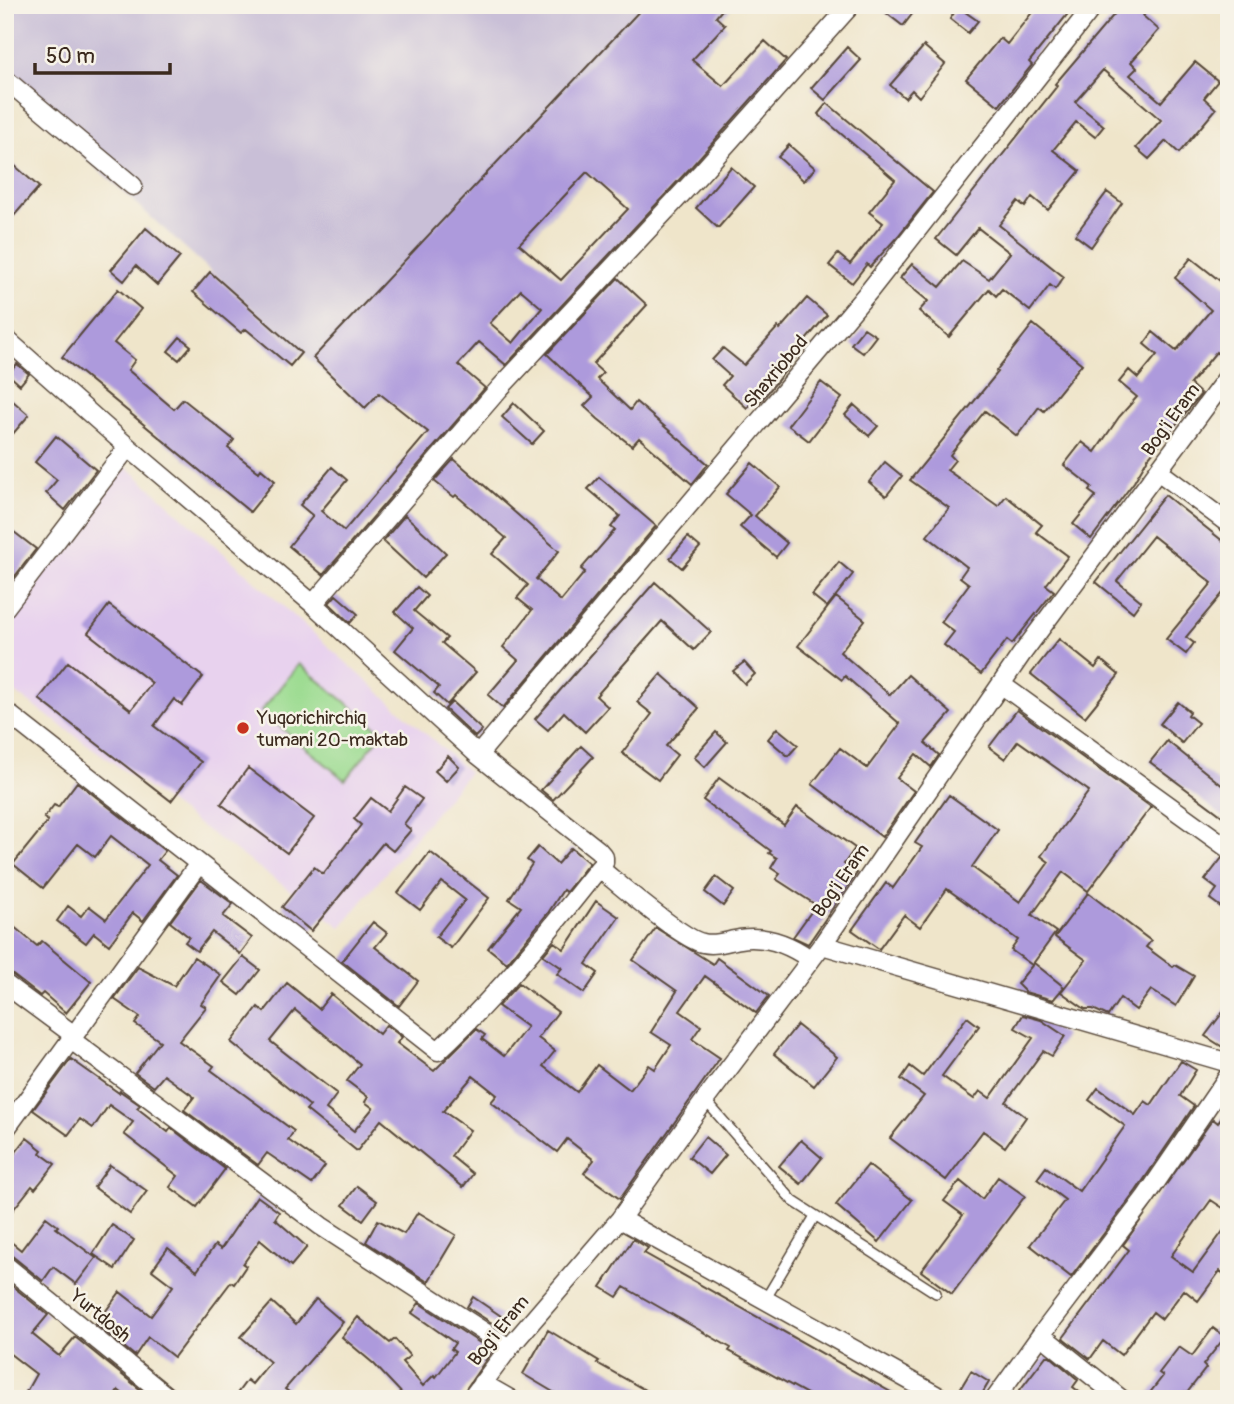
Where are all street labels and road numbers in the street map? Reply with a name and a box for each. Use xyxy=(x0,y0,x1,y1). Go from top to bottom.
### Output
street label: Shaxriobod xyxy=(738,330,813,413)
street label: Bog'i Eram xyxy=(1136,378,1205,461)
street label: Bog'i Eram xyxy=(807,839,875,922)
street label: Yurtdosh xyxy=(64,1283,136,1347)
street label: Bog'i Eram xyxy=(463,1290,535,1371)

